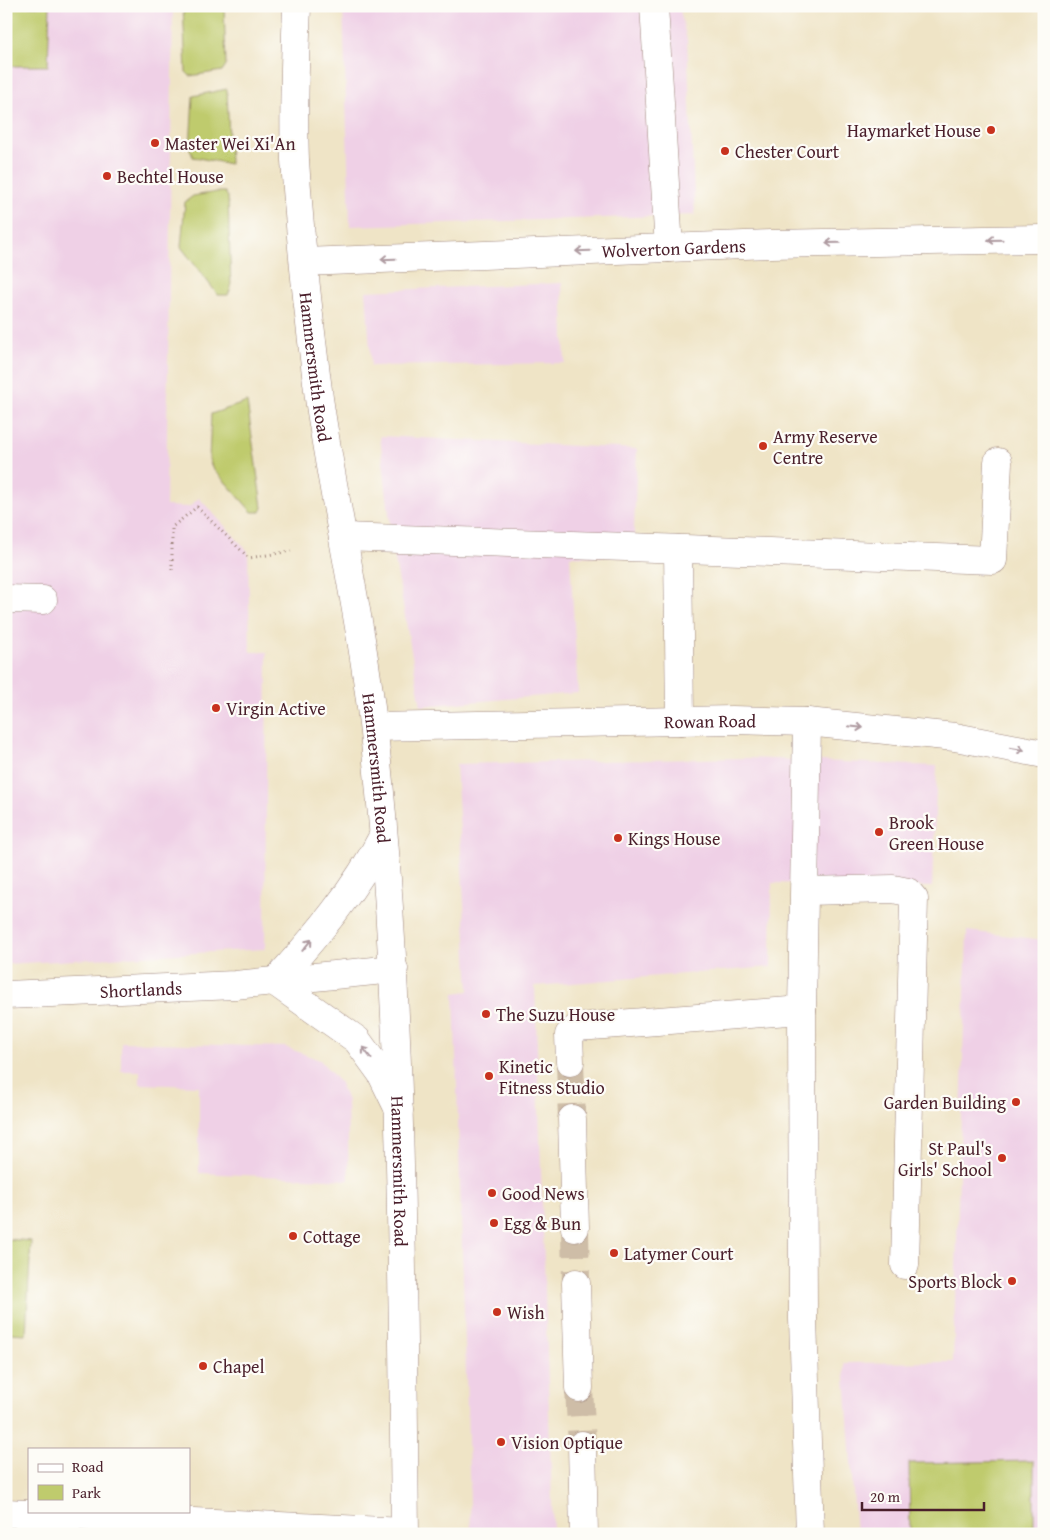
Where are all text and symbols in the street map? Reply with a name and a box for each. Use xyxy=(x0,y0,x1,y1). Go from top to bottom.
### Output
place label: Haymarket House xyxy=(847,117,981,144)
marker: Haymarket House xyxy=(985,124,997,136)
place label: Master Wei Xi'An xyxy=(165,130,296,157)
marker: Master Wei Xi'An xyxy=(149,137,161,149)
place label: Chester Court xyxy=(735,138,840,165)
marker: Chester Court xyxy=(719,145,731,157)
place label: Bechtel House xyxy=(117,163,224,190)
marker: Bechtel House xyxy=(101,170,113,182)
street label: Wolverton Gardens xyxy=(601,231,746,264)
one-way arrow xyxy=(987,235,1004,245)
one-way arrow xyxy=(825,238,841,248)
one-way arrow xyxy=(575,247,591,256)
one-way arrow xyxy=(380,254,396,264)
street label: Hammersmith Road xyxy=(293,291,339,444)
place label: Army Reserve Centre xyxy=(773,423,878,471)
marker: Army Reserve Centre xyxy=(757,440,769,452)
street label: Hammersmith Road xyxy=(356,691,398,845)
place label: Virgin Active xyxy=(226,695,326,722)
marker: Virgin Active xyxy=(210,702,222,714)
street label: Rowan Road xyxy=(664,706,757,735)
one-way arrow xyxy=(847,722,863,732)
one-way arrow xyxy=(1008,744,1024,754)
place label: Brook Green House xyxy=(889,809,984,857)
place label: Kings House xyxy=(628,825,720,852)
marker: Brook Green House xyxy=(873,826,885,838)
marker: Kings House xyxy=(612,832,624,844)
one-way arrow xyxy=(302,939,313,952)
street label: Shortlands xyxy=(99,974,183,1004)
place label: The Suzu House xyxy=(496,1001,615,1028)
marker: The Suzu House xyxy=(480,1008,492,1020)
one-way arrow xyxy=(361,1047,372,1060)
place label: Kinetic Fitness Studio xyxy=(499,1053,605,1101)
marker: Kinetic Fitness Studio xyxy=(483,1070,495,1082)
place label: Garden Building xyxy=(884,1089,1006,1116)
street label: Hammersmith Road xyxy=(385,1095,415,1247)
marker: Garden Building xyxy=(1010,1096,1022,1108)
place label: St Paul's Girls' School xyxy=(898,1135,992,1183)
marker: St Paul's Girls' School xyxy=(996,1152,1008,1164)
place label: Good News xyxy=(502,1180,585,1207)
marker: Good News xyxy=(486,1187,498,1199)
place label: Egg & Bun xyxy=(504,1210,581,1237)
marker: Egg & Bun xyxy=(488,1217,500,1229)
place label: Cottage xyxy=(303,1223,361,1250)
marker: Cottage xyxy=(287,1230,299,1242)
place label: Latymer Court xyxy=(624,1240,734,1267)
marker: Latymer Court xyxy=(608,1247,620,1259)
place label: Sports Block xyxy=(908,1268,1003,1295)
marker: Sports Block xyxy=(1006,1275,1018,1287)
place label: Wish xyxy=(507,1299,545,1326)
marker: Wish xyxy=(491,1306,503,1318)
place label: Chapel xyxy=(213,1353,265,1380)
marker: Chapel xyxy=(197,1360,209,1372)
place label: Vision Optique xyxy=(511,1429,623,1456)
marker: Vision Optique xyxy=(495,1436,507,1448)
legend xyxy=(28,1448,190,1512)
text: Road xyxy=(72,1456,103,1477)
scale bar xyxy=(862,1480,985,1512)
text: Park xyxy=(72,1482,101,1503)
text: 20 m xyxy=(870,1486,901,1507)

